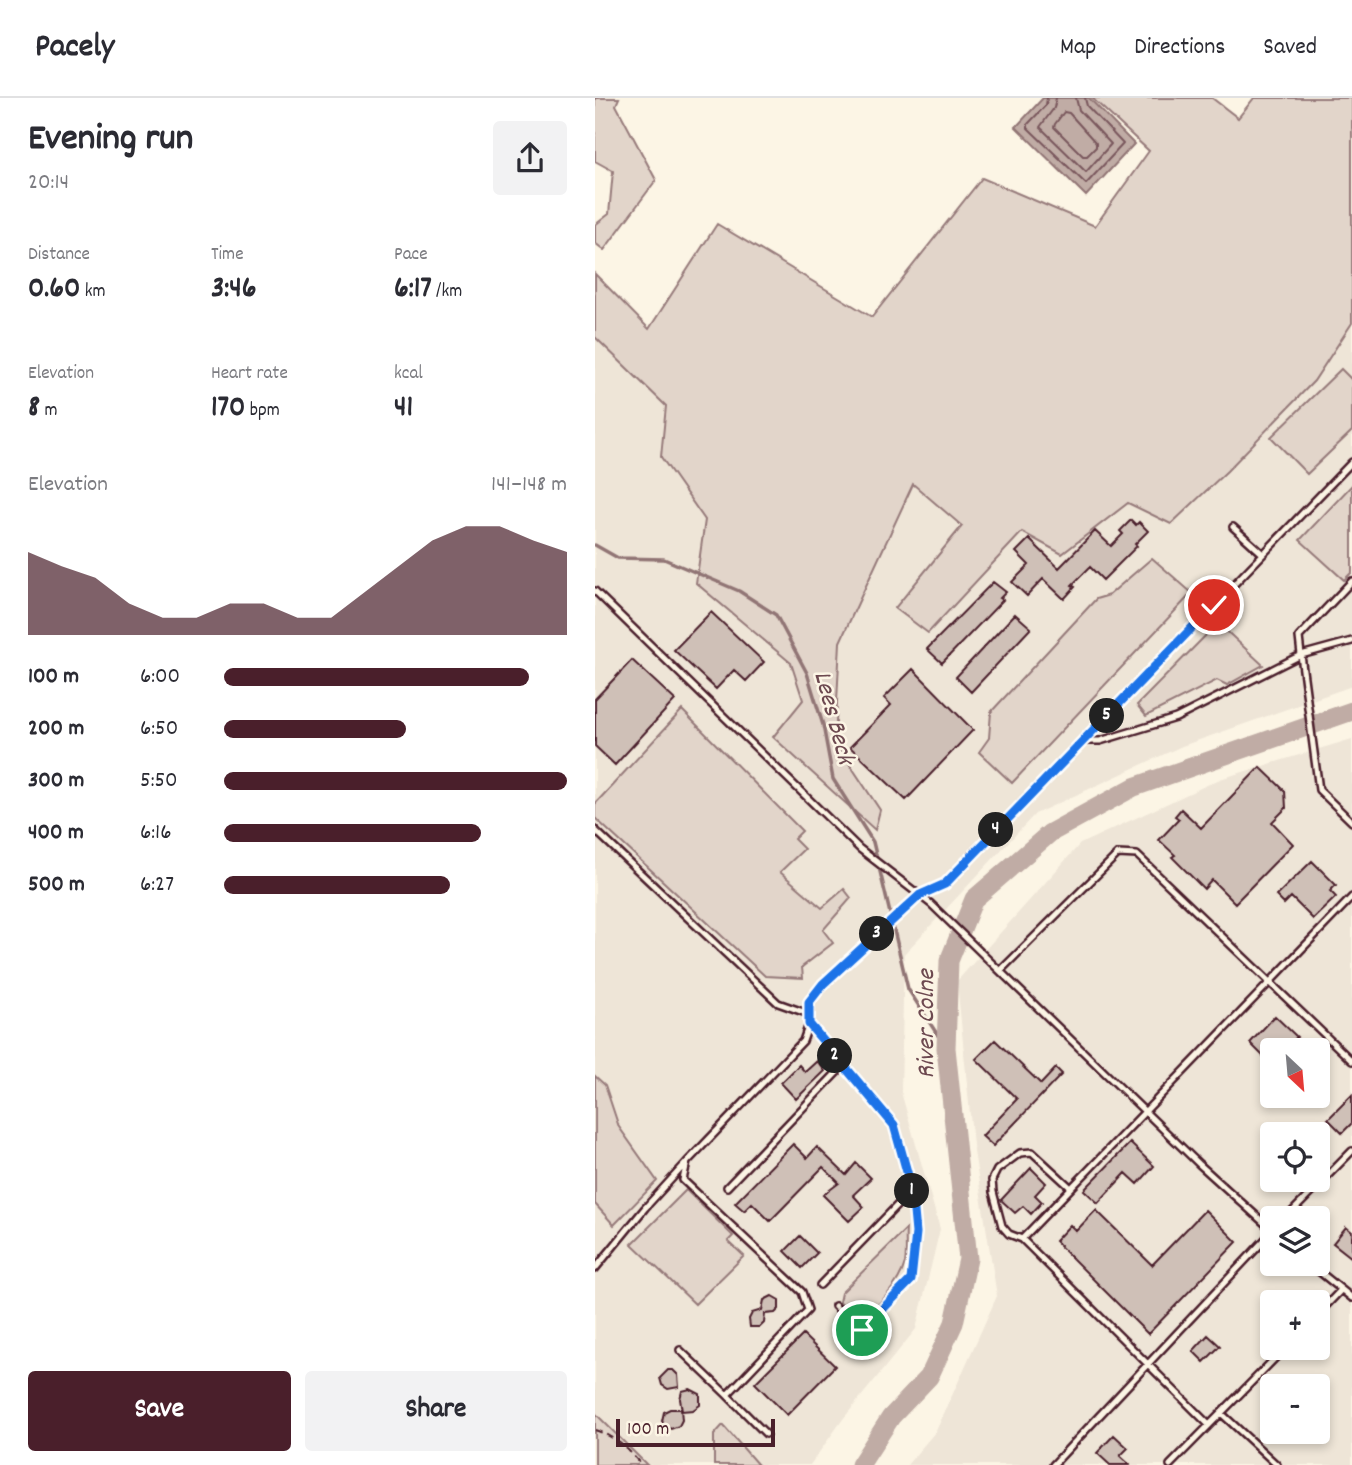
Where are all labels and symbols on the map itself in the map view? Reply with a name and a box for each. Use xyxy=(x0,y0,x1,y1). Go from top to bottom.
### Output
pin xyxy=(1184,575,1244,635)
water label: Lees Beck xyxy=(802,667,863,771)
pin: 5 xyxy=(1089,698,1125,734)
pin: 4 xyxy=(979,812,1013,848)
pin: 3 xyxy=(859,916,895,952)
water label: River Colne xyxy=(909,968,946,1079)
pin: 2 xyxy=(817,1038,853,1074)
north arrow xyxy=(1260,1038,1330,1108)
pin: 1 xyxy=(895,1174,929,1208)
pin xyxy=(832,1300,892,1360)
scale bar xyxy=(616,1416,775,1448)

